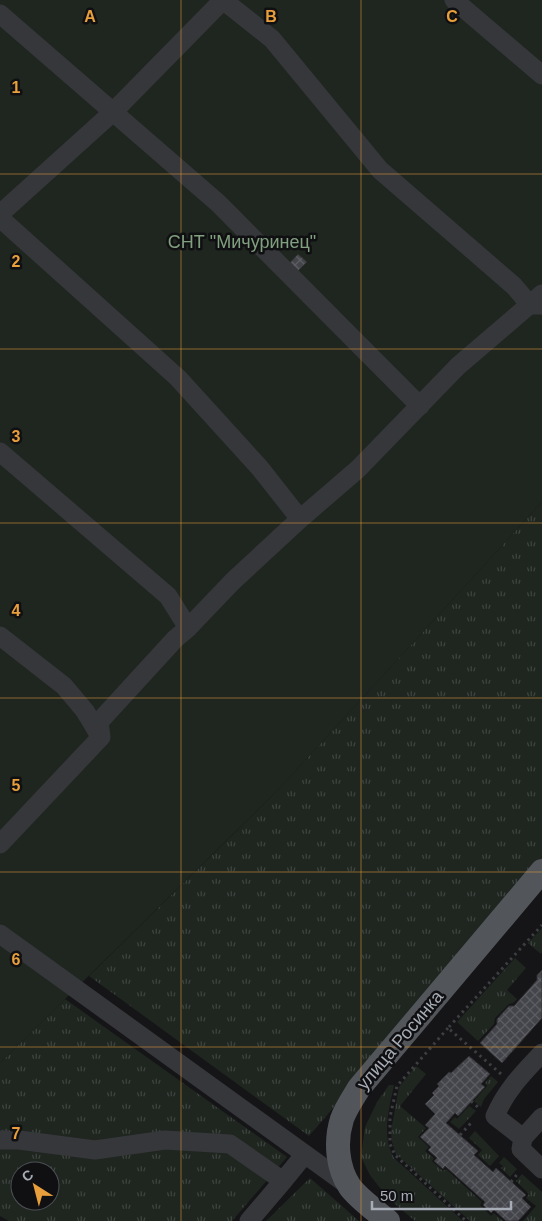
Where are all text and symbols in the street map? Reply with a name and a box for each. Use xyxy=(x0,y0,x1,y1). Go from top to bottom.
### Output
text: A xyxy=(84,8,96,25)
text: B xyxy=(265,8,277,25)
text: C xyxy=(446,8,458,25)
text: 1 xyxy=(12,79,21,96)
park label: СНТ "Мичуринец" xyxy=(168,232,316,252)
text: 2 xyxy=(12,253,21,270)
text: 3 xyxy=(12,428,21,445)
text: 4 xyxy=(12,602,21,619)
text: 5 xyxy=(12,777,21,794)
text: 6 xyxy=(12,951,21,968)
street label: улица Росинка xyxy=(353,986,448,1094)
text: 7 xyxy=(12,1125,21,1142)
north arrow xyxy=(10,1161,60,1211)
text: С xyxy=(19,1166,36,1185)
scale bar xyxy=(372,1178,511,1210)
text: 50 m xyxy=(380,1187,413,1204)

